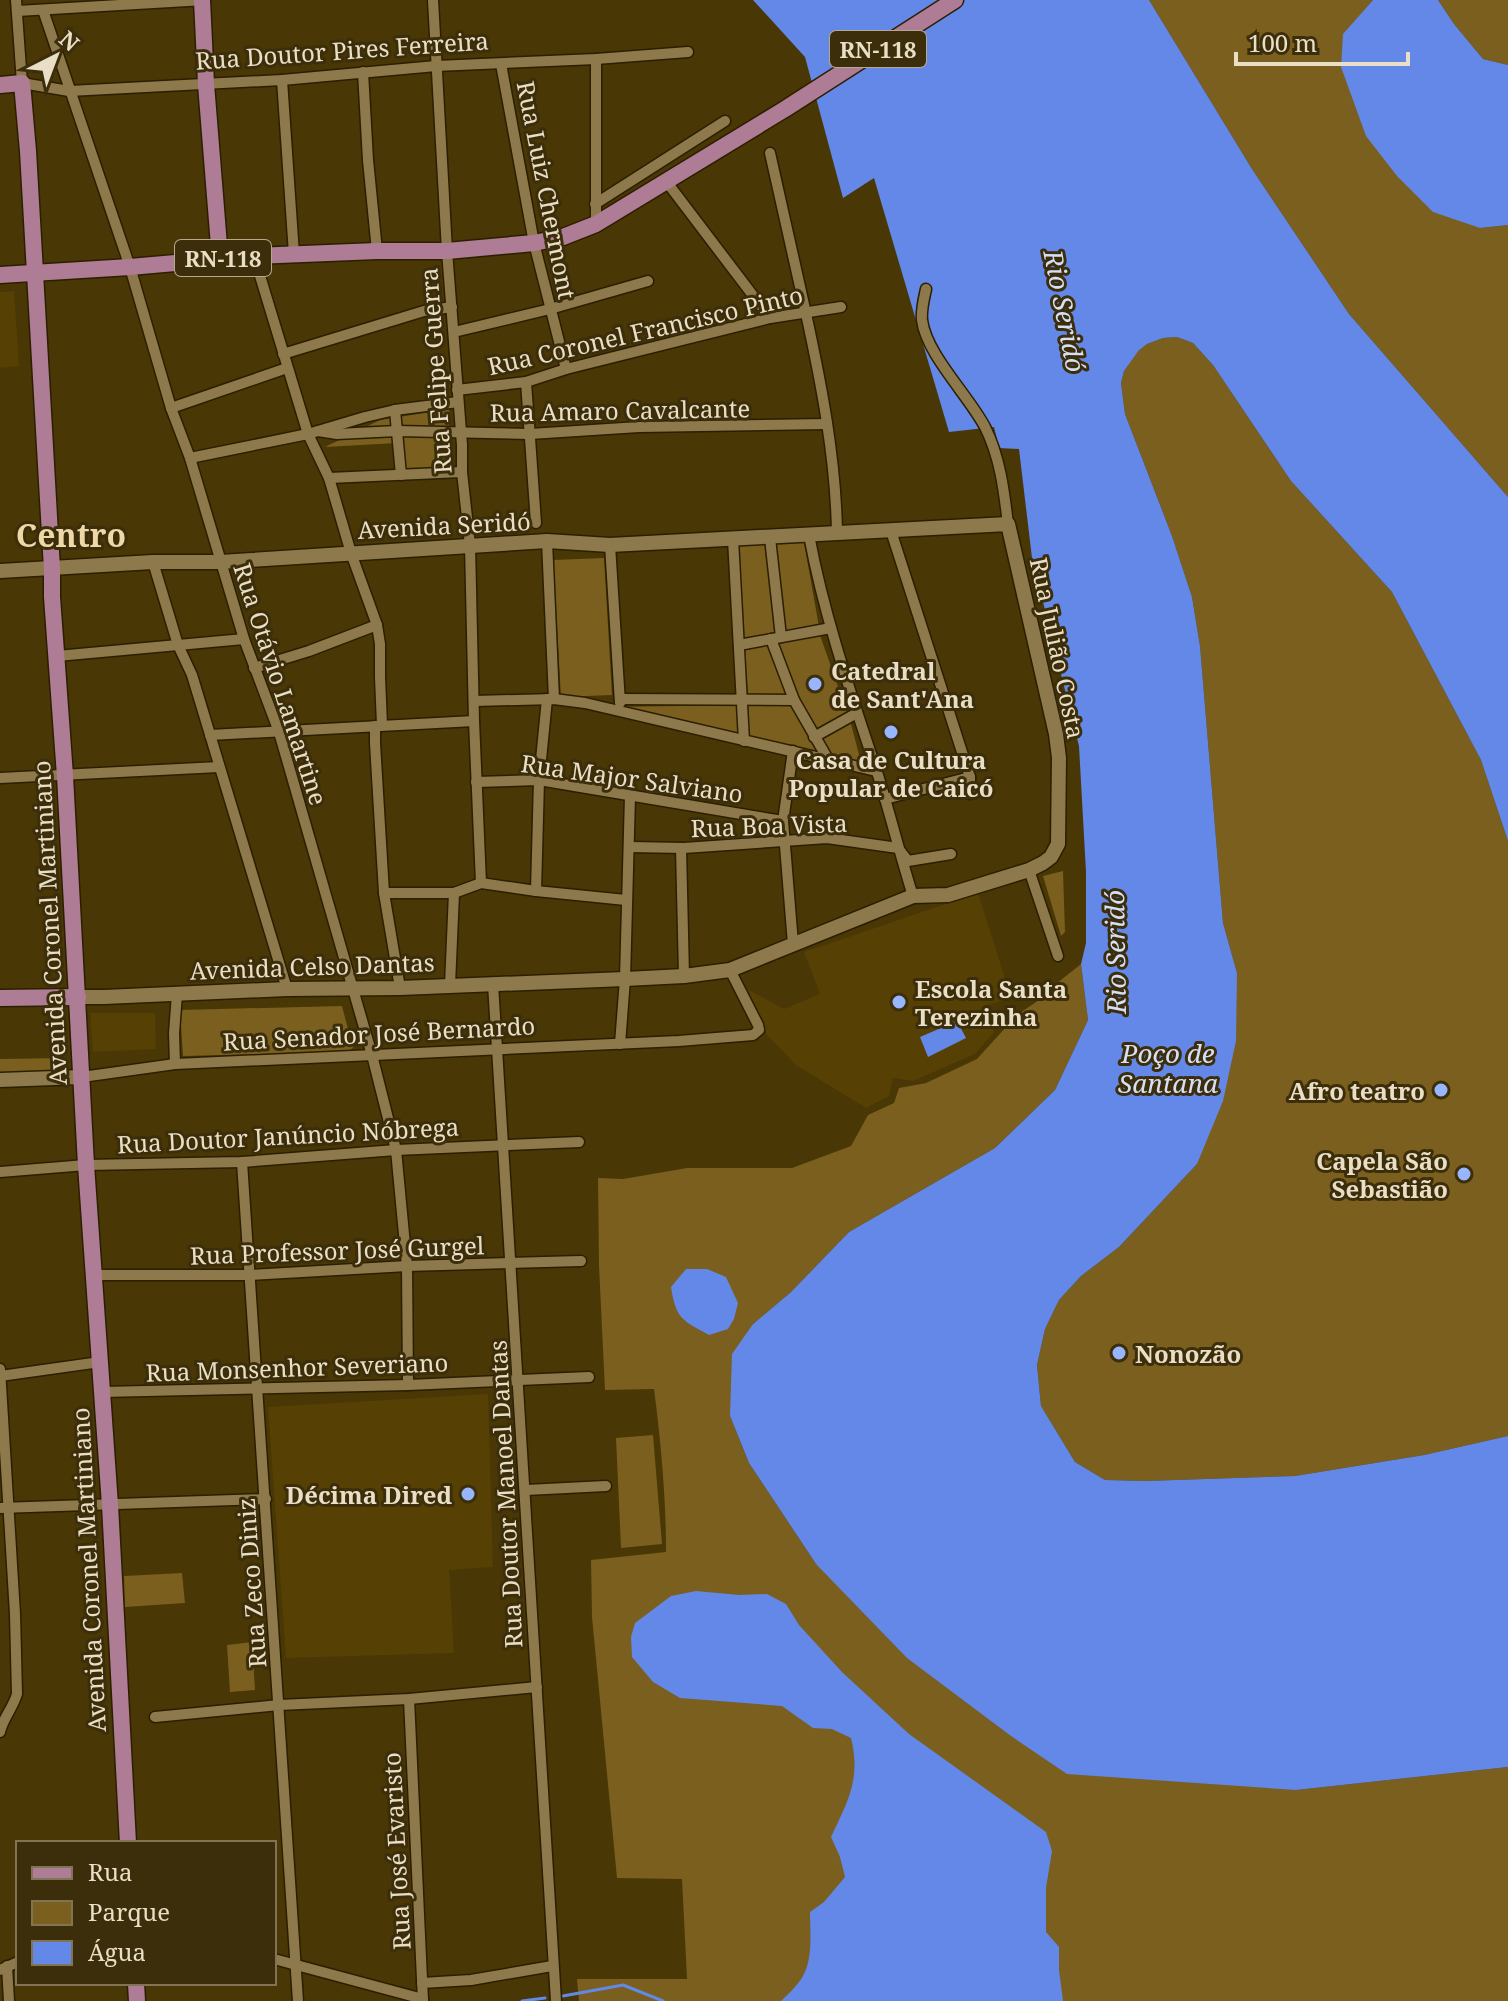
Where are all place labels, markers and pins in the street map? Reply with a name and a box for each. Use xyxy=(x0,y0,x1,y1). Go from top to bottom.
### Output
place label: Catedral de Sant'Ana xyxy=(831,654,974,715)
marker: Catedral de Sant'Ana xyxy=(806,675,824,693)
marker: Casa de Cultura Popular de Caicó xyxy=(882,723,900,741)
place label: Casa de Cultura Popular de Caicó xyxy=(788,743,994,804)
place label: Escola Santa Terezinha xyxy=(915,972,1067,1033)
marker: Escola Santa Terezinha xyxy=(890,993,908,1011)
place label: Afro teatro xyxy=(1289,1074,1425,1107)
marker: Afro teatro xyxy=(1432,1081,1450,1099)
place label: Capela São Sebastião xyxy=(1316,1144,1448,1205)
marker: Capela São Sebastião xyxy=(1455,1165,1473,1183)
place label: Nonozão xyxy=(1135,1337,1241,1370)
marker: Nonozão xyxy=(1110,1344,1128,1362)
place label: Décima Dired xyxy=(286,1478,452,1511)
marker: Décima Dired xyxy=(459,1485,477,1503)

